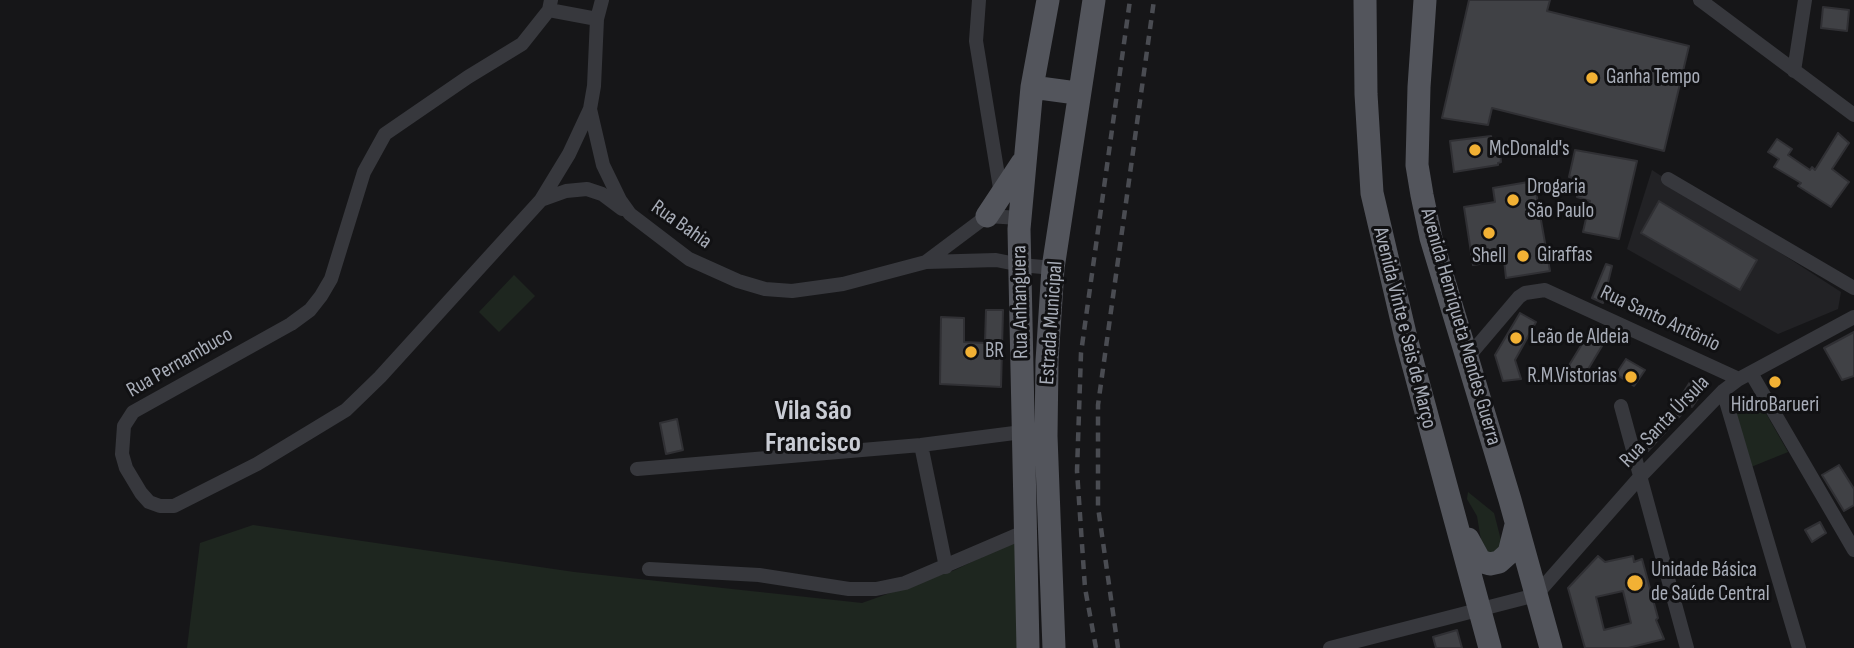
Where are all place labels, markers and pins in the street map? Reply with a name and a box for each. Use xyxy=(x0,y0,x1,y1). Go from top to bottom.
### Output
place label: Ganha Tempo xyxy=(1606,65,1700,91)
marker: Ganha Tempo xyxy=(1584,70,1600,86)
place label: McDonald's xyxy=(1489,137,1569,163)
marker: McDonald's xyxy=(1467,142,1483,158)
place label: Drogaria São Paulo xyxy=(1527,175,1594,225)
marker: Drogaria São Paulo xyxy=(1505,192,1521,208)
marker: Shell xyxy=(1481,225,1497,241)
place label: Giraffas xyxy=(1537,243,1593,269)
place label: Shell xyxy=(1472,244,1506,270)
marker: Giraffas xyxy=(1515,248,1531,264)
place label: Leão de Aldeia xyxy=(1530,325,1629,351)
marker: Leão de Aldeia xyxy=(1508,330,1524,346)
place label: BR xyxy=(985,339,1004,365)
marker: BR xyxy=(963,344,979,360)
place label: R.M.Vistorias xyxy=(1527,364,1617,390)
marker: R.M.Vistorias xyxy=(1623,369,1639,385)
marker: HidroBarueri xyxy=(1767,374,1783,390)
place label: HidroBarueri xyxy=(1731,393,1819,419)
place label: Unidade Básica de Saúde Central xyxy=(1651,558,1770,608)
marker: Unidade Básica de Saúde Central xyxy=(1625,573,1645,593)

